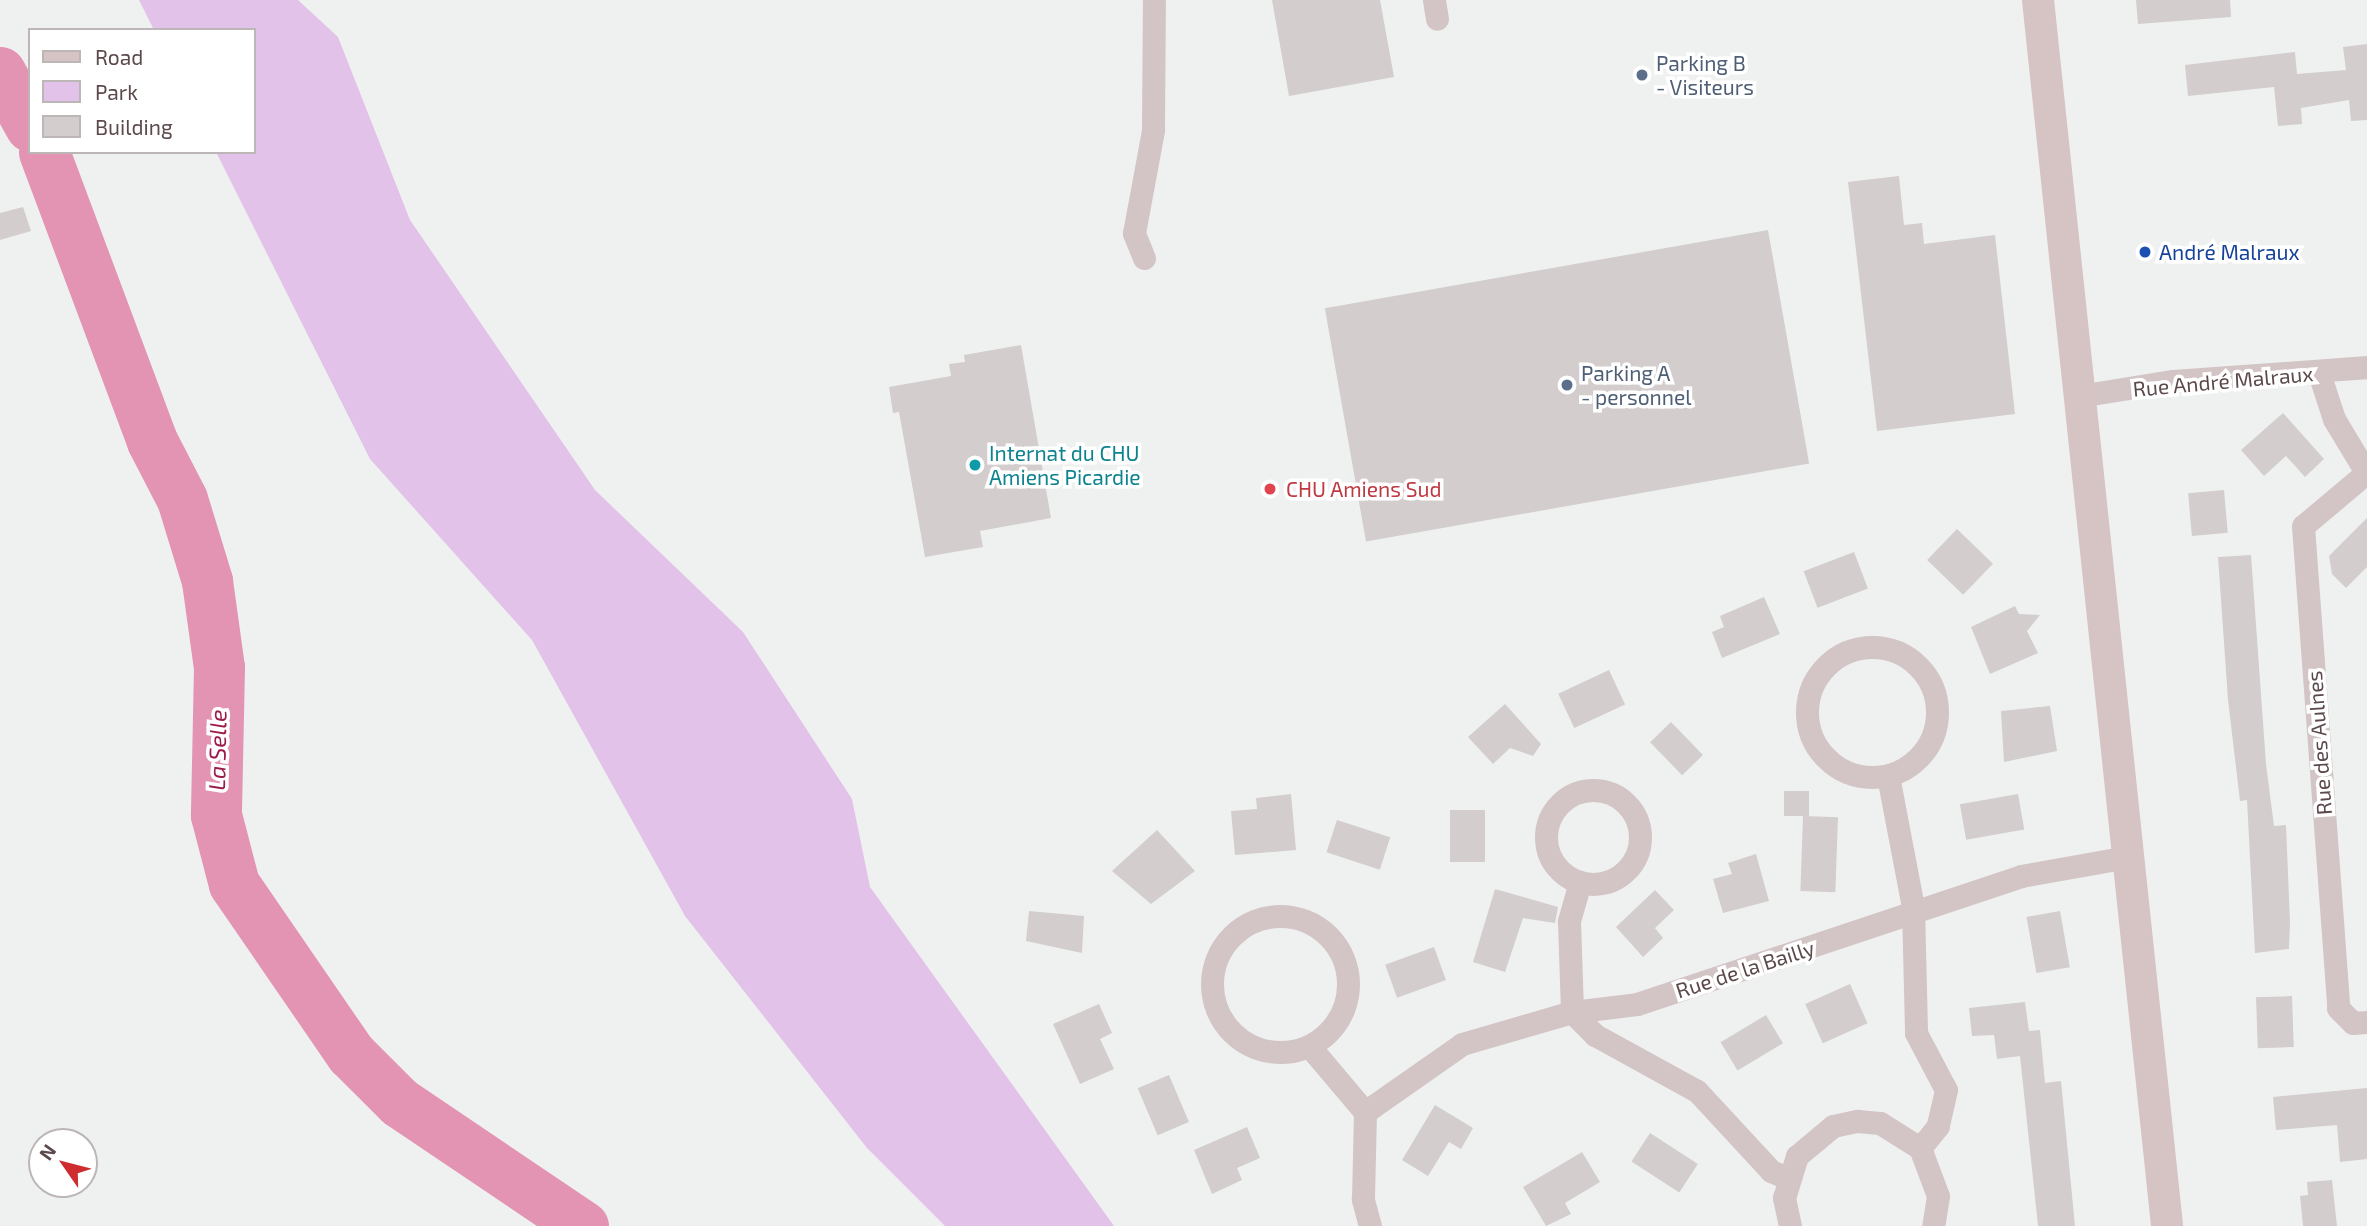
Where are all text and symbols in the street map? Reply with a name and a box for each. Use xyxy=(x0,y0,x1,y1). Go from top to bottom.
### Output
legend xyxy=(28,28,256,154)
text: Road xyxy=(95,44,143,69)
place label: Parking B - Visiteurs xyxy=(1656,50,1754,100)
marker: Parking B - Visiteurs xyxy=(1634,67,1650,83)
text: Park xyxy=(95,79,138,104)
text: Building xyxy=(95,114,173,139)
place label: André Malraux xyxy=(2159,239,2300,265)
marker: André Malraux xyxy=(2137,244,2153,260)
place label: Parking A - personnel xyxy=(1581,360,1692,410)
street label: Rue André Malraux xyxy=(2131,361,2315,401)
marker: Parking A - personnel xyxy=(1559,377,1575,393)
place label: Internat du CHU Amiens Picardie xyxy=(989,440,1141,490)
marker: Internat du CHU Amiens Picardie xyxy=(967,457,983,473)
place label: CHU Amiens Sud xyxy=(1286,476,1442,502)
marker: CHU Amiens Sud xyxy=(1260,479,1280,499)
street label: Rue des Aulnes xyxy=(2301,670,2337,816)
water label: La Selle xyxy=(202,709,232,791)
street label: Rue de la Bailly xyxy=(1673,935,1817,1003)
north arrow xyxy=(28,1128,98,1198)
text: N xyxy=(34,1140,60,1164)

